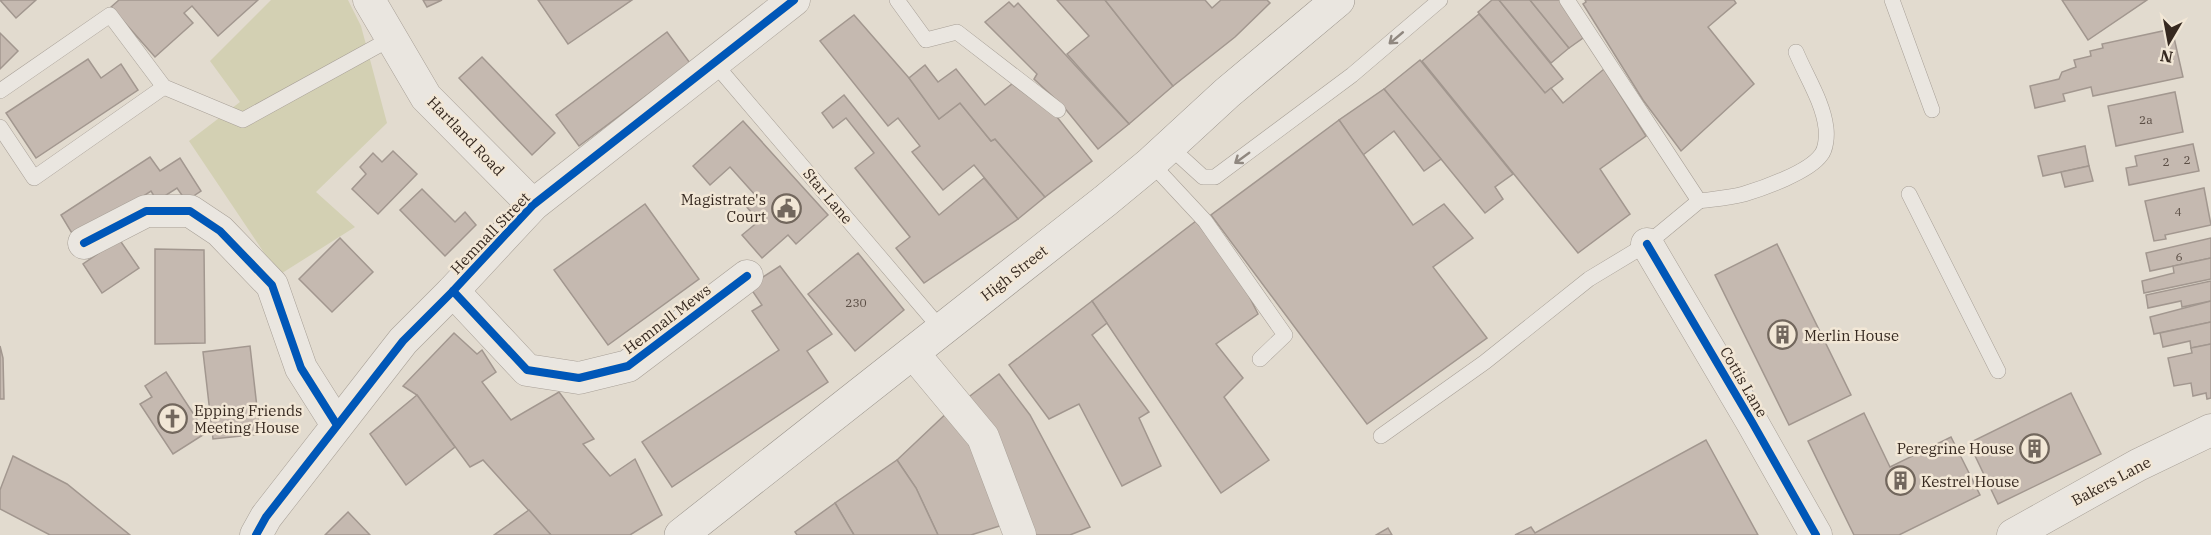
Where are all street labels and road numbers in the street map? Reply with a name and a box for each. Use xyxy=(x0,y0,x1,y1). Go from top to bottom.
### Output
street label: Hartland Road xyxy=(423,92,509,180)
street label: Star Lane xyxy=(799,164,857,228)
street label: Hemnall Street xyxy=(446,188,534,278)
street label: High Street xyxy=(977,241,1051,305)
street label: Hemnall Mews xyxy=(620,280,714,358)
street label: Cottis Lane xyxy=(1716,343,1772,421)
street label: Bakers Lane xyxy=(2068,452,2154,510)

